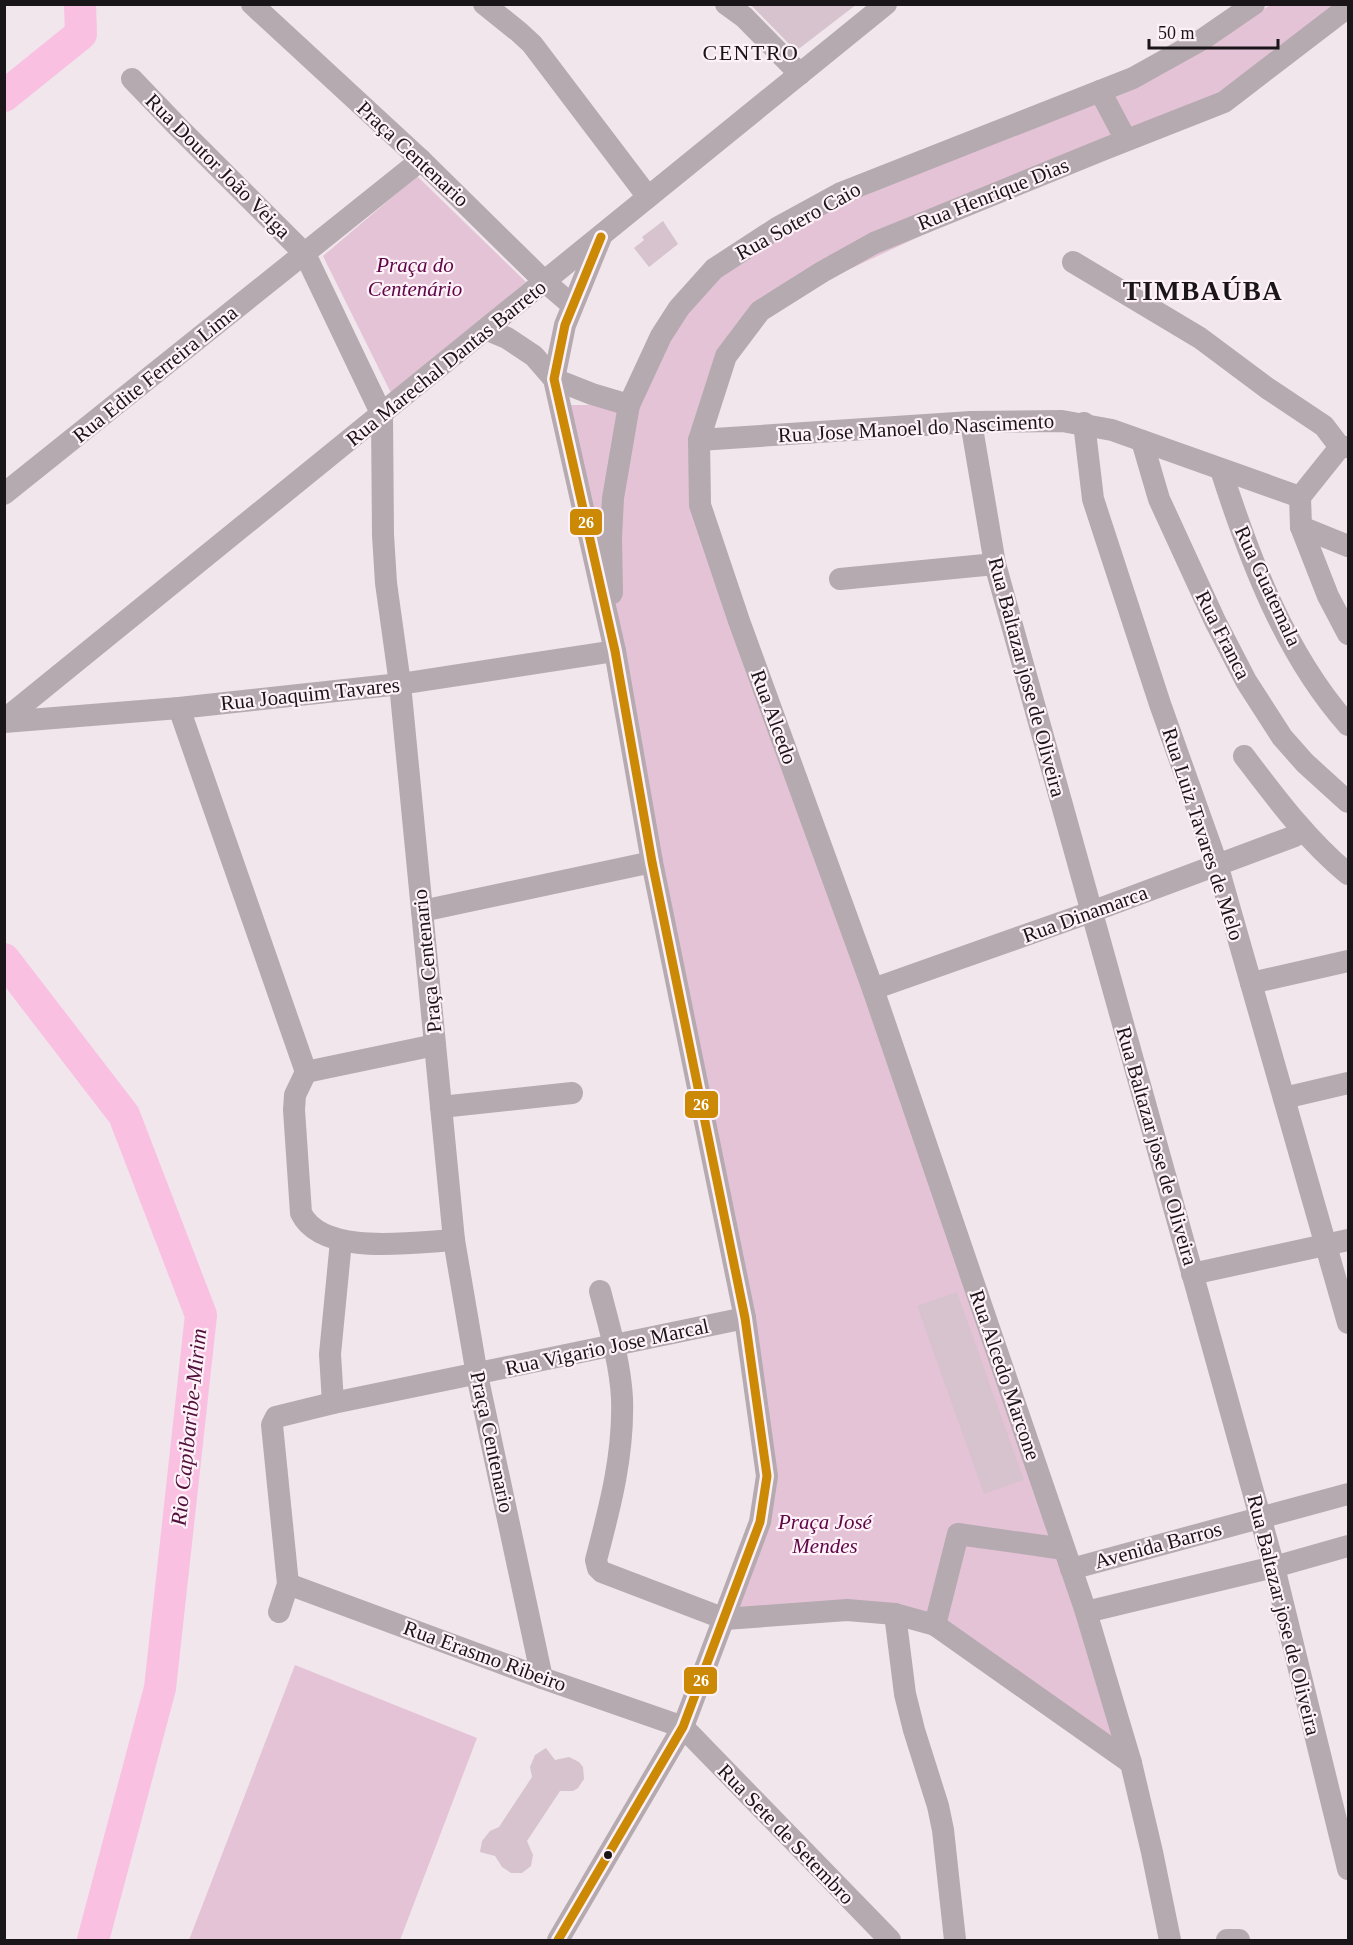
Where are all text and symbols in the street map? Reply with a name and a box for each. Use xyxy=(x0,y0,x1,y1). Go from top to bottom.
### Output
scale bar xyxy=(1149,12,1278,50)
text: 50 m xyxy=(1158,23,1195,43)
district label: CENTRO xyxy=(703,40,800,65)
street label: Rua Doutor João Veiga xyxy=(141,89,296,244)
street label: Praça Centenario xyxy=(352,96,474,212)
street label: Rua Henrique Dias xyxy=(914,153,1072,235)
street label: Rua Sotero Caio xyxy=(731,177,865,265)
park label: Praça do Centenário xyxy=(368,253,462,301)
street label: Rua Marechal Dantas Barreto xyxy=(341,275,551,451)
district label: TIMBAÚBA xyxy=(1123,276,1283,306)
street label: Rua Edite Ferreira Lima xyxy=(68,300,243,448)
street label: Rua Jose Manoel do Nascimento xyxy=(777,409,1055,447)
line badge: 26 xyxy=(569,508,603,536)
text: 26 xyxy=(578,514,594,531)
street label: Rua Guatemala xyxy=(1230,522,1307,651)
street label: Rua Baltazar jose de Oliveira xyxy=(983,554,1071,800)
street label: Rua Franca xyxy=(1190,587,1256,684)
street label: Rua Alcedo xyxy=(746,667,802,767)
street label: Rua Joaquim Tavares xyxy=(219,673,401,715)
street label: Rua Luiz Tavares de Melo xyxy=(1157,725,1249,943)
street label: Rua Dinamarca xyxy=(1019,880,1151,948)
street label: Praça Centenario xyxy=(408,888,446,1034)
street label: Rua Baltazar jose de Oliveira xyxy=(1111,1024,1203,1269)
line badge: 26 xyxy=(684,1090,719,1119)
text: 26 xyxy=(693,1096,709,1113)
street label: Rua Alcedo Marcone xyxy=(965,1287,1045,1463)
street label: Rua Vigario Jose Marcal xyxy=(503,1314,711,1380)
water label: Rio Capibaribe-Mirim xyxy=(166,1327,211,1528)
street label: Praça Centenario xyxy=(465,1369,519,1515)
street label: Rua Baltazar jose de Oliveira xyxy=(1242,1492,1326,1739)
park label: Praça José Mendes xyxy=(777,1510,874,1558)
street label: Avenida Barros xyxy=(1092,1516,1224,1574)
street label: Rua Erasmo Ribeiro xyxy=(400,1615,570,1697)
line badge: 26 xyxy=(683,1666,718,1695)
text: 26 xyxy=(693,1672,709,1689)
street label: Rua Sete de Setembro xyxy=(713,1759,859,1909)
unlabelled marker xyxy=(602,1849,614,1861)

